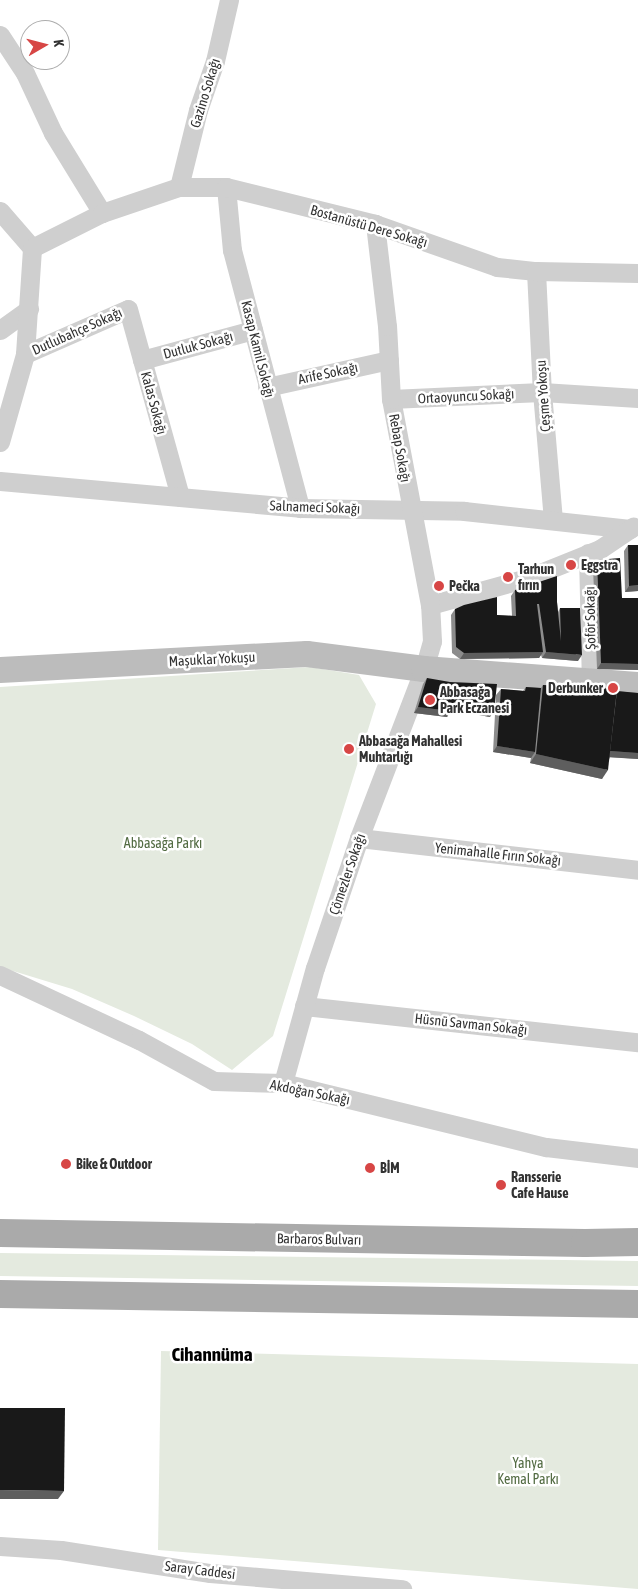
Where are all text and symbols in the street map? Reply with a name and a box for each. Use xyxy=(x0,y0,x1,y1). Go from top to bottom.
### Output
north arrow xyxy=(20,20,70,70)
text: K xyxy=(50,39,67,48)
street label: Gazino Sokağı xyxy=(186,56,224,130)
street label: Bostanüstü Dere Sokağı xyxy=(309,201,429,251)
street label: Kasap Kamil Sokağı xyxy=(238,299,278,399)
street label: Dutlubahçe Sokağı xyxy=(29,304,125,358)
street label: Dutluk Sokağı xyxy=(161,328,235,362)
street label: Arife Sokağı xyxy=(297,358,359,388)
street label: Çeşme Yokoşu xyxy=(532,359,554,433)
street label: Kalas Sokağı xyxy=(138,370,170,436)
street label: Ortaoyuncu Sokağı xyxy=(417,385,515,407)
street label: Rebap Sokağı xyxy=(386,412,414,484)
street label: Salnameci Sokağı xyxy=(270,497,360,517)
place label: Eggstra xyxy=(581,557,618,573)
marker: Eggstra xyxy=(565,559,577,571)
place label: Tarhun fırın xyxy=(518,561,554,594)
marker: Tarhun fırın xyxy=(502,571,514,583)
place label: Pečka xyxy=(449,578,480,594)
marker: Pečka xyxy=(433,580,445,592)
street label: Şoför Sokağı xyxy=(581,586,599,650)
street label: Maşuklar Yokuşu xyxy=(168,648,256,670)
place label: Derbunker xyxy=(548,680,603,696)
marker: Derbunker xyxy=(607,682,619,694)
place label: Abbasağa Park Eczanesi xyxy=(440,684,509,716)
marker: Abbasağa Park Eczanesi xyxy=(424,694,436,706)
place label: Abbasağa Mahallesi Muhtarlığı xyxy=(359,733,462,766)
marker: Abbasağa Mahallesi Muhtarlığı xyxy=(343,743,355,755)
street label: Çömezler Sokağı xyxy=(325,831,369,917)
park label: Abbasağa Parkı xyxy=(124,835,202,851)
street label: Yenimahalle Fırın Sokağı xyxy=(434,839,562,869)
street label: Hüsnü Savman Sokağı xyxy=(414,1010,528,1038)
street label: Akdoğan Sokağı xyxy=(269,1076,351,1108)
place label: Bike & Outdoor xyxy=(76,1156,152,1172)
marker: Bike & Outdoor xyxy=(60,1158,72,1170)
place label: BİM xyxy=(380,1160,400,1176)
marker: BİM xyxy=(364,1162,376,1174)
place label: Ransserie Cafe Hause xyxy=(511,1169,569,1202)
marker: Ransserie Cafe Hause xyxy=(495,1179,507,1191)
street label: Barbaros Bulvarı xyxy=(277,1230,361,1248)
district label: Cihannüma xyxy=(171,1344,253,1366)
park label: Yahya Kemal Parkı xyxy=(497,1455,559,1488)
street label: Saray Caddesi xyxy=(164,1557,236,1583)

